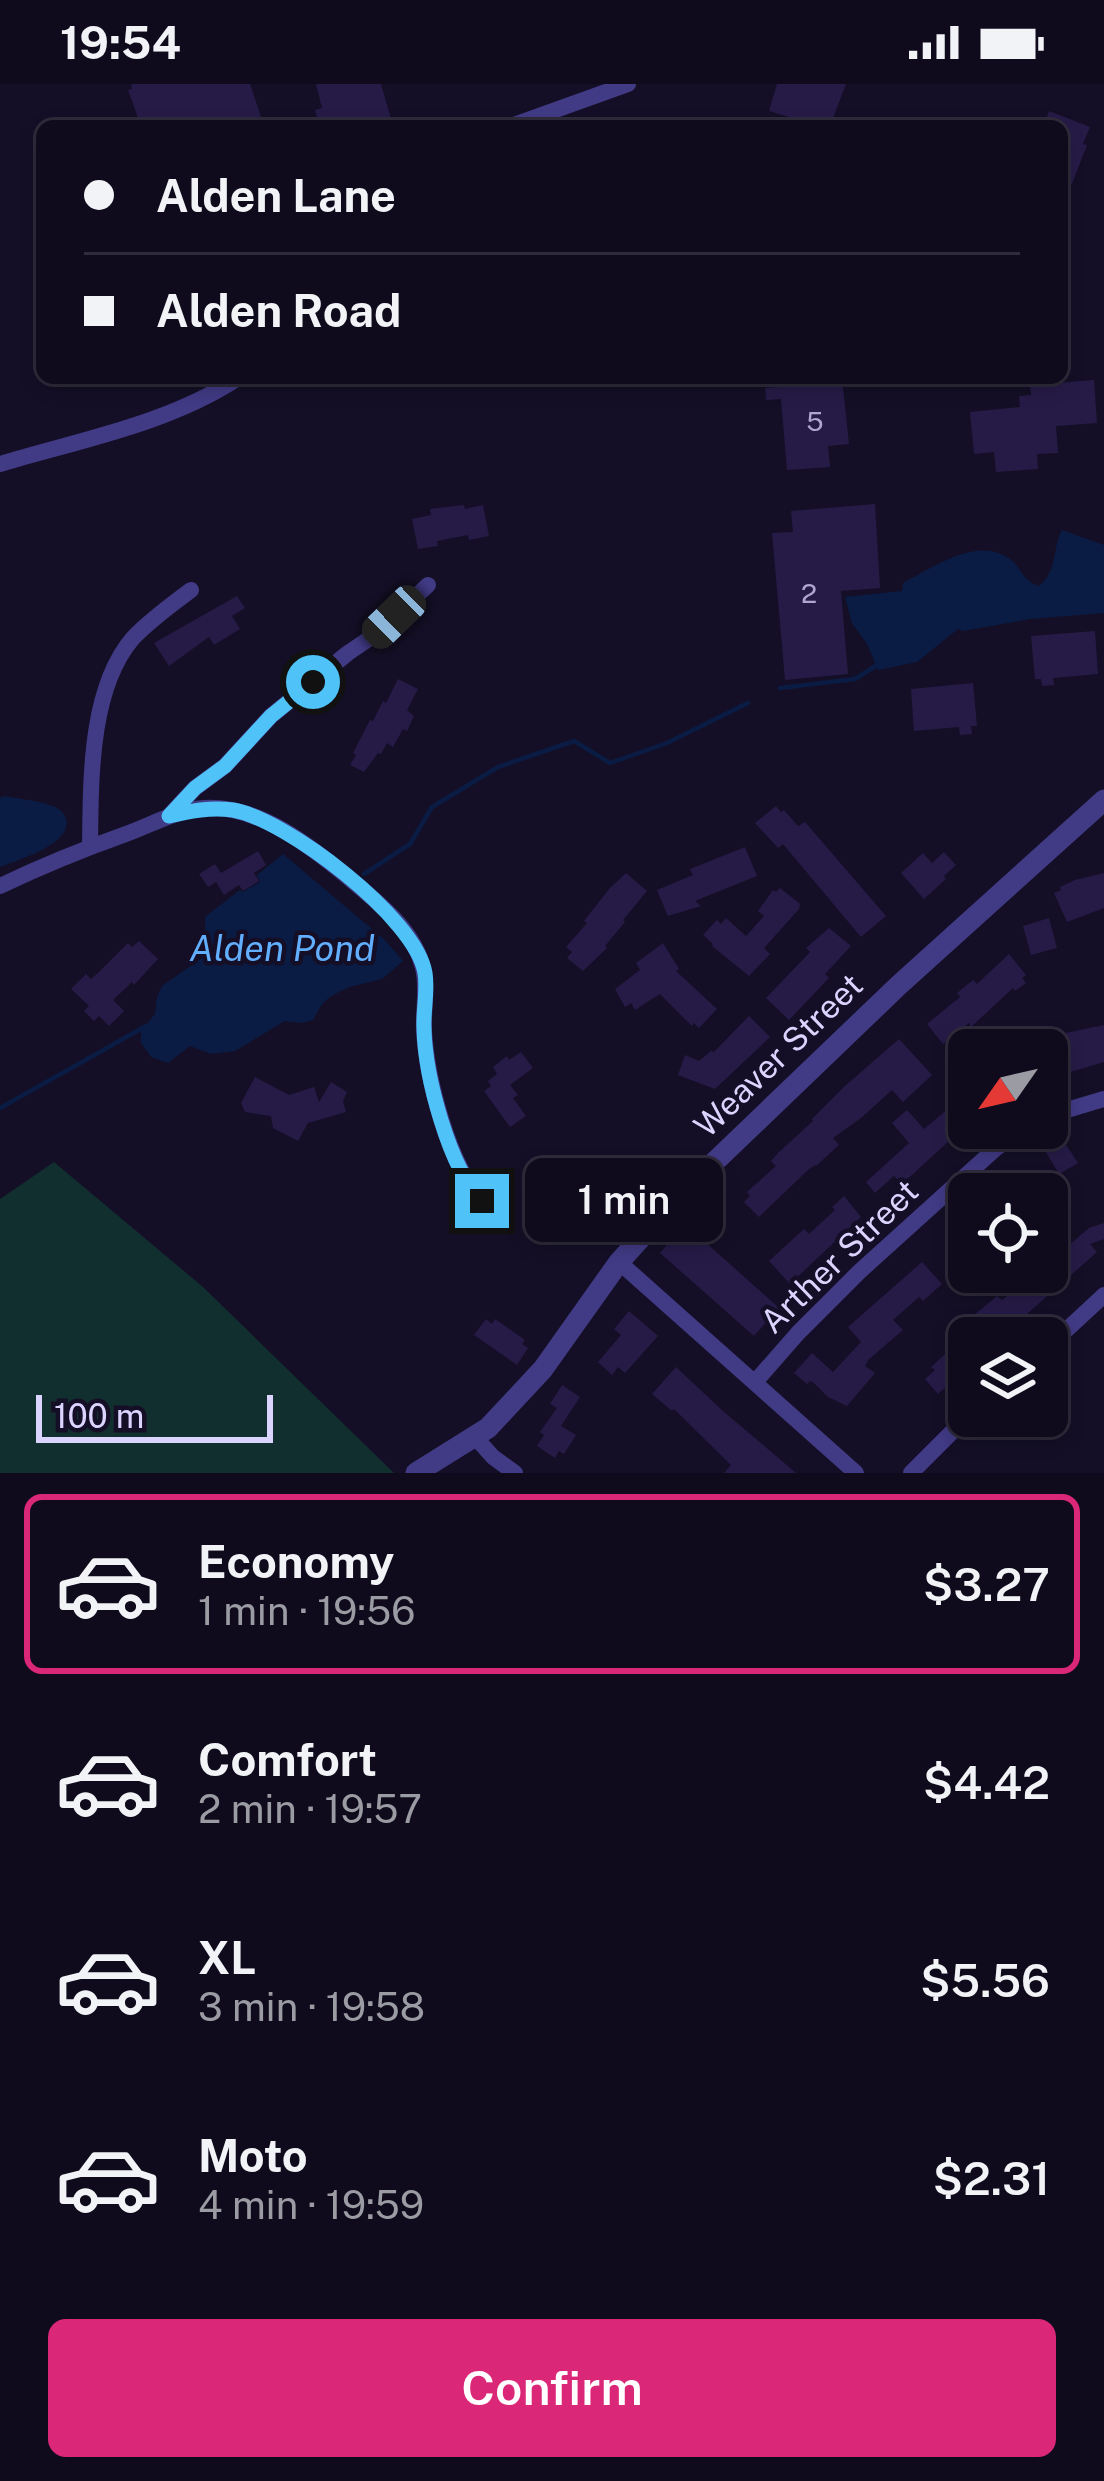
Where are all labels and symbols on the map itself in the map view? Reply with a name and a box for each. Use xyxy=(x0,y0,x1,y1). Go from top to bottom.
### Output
house number: 5 xyxy=(806,405,824,437)
house number: 2 xyxy=(801,577,817,609)
car xyxy=(356,579,432,655)
route start xyxy=(286,655,340,709)
water label: Alden Pond xyxy=(189,927,375,969)
street label: Weaver Street xyxy=(686,965,870,1145)
north arrow xyxy=(948,1029,1068,1149)
callout: 1 min xyxy=(524,1159,722,1243)
street label: Arther Street xyxy=(753,1172,925,1340)
route end xyxy=(455,1174,509,1228)
scale bar xyxy=(36,1389,273,1442)

